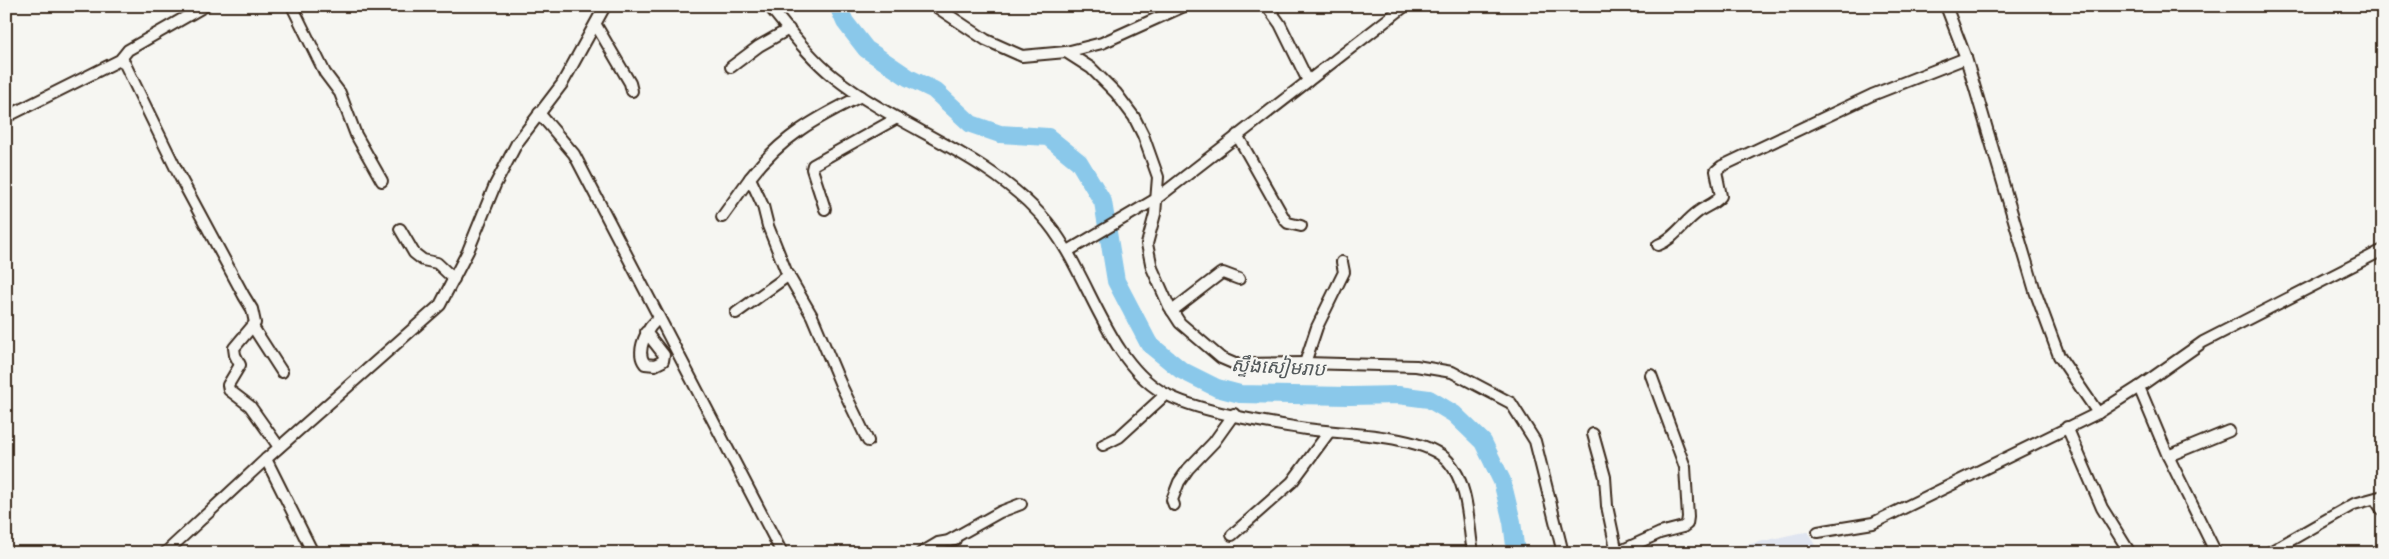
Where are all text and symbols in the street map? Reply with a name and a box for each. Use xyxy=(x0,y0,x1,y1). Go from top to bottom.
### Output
water label: ស្ទឹងសៀមរាប xyxy=(1230,352,1328,386)

